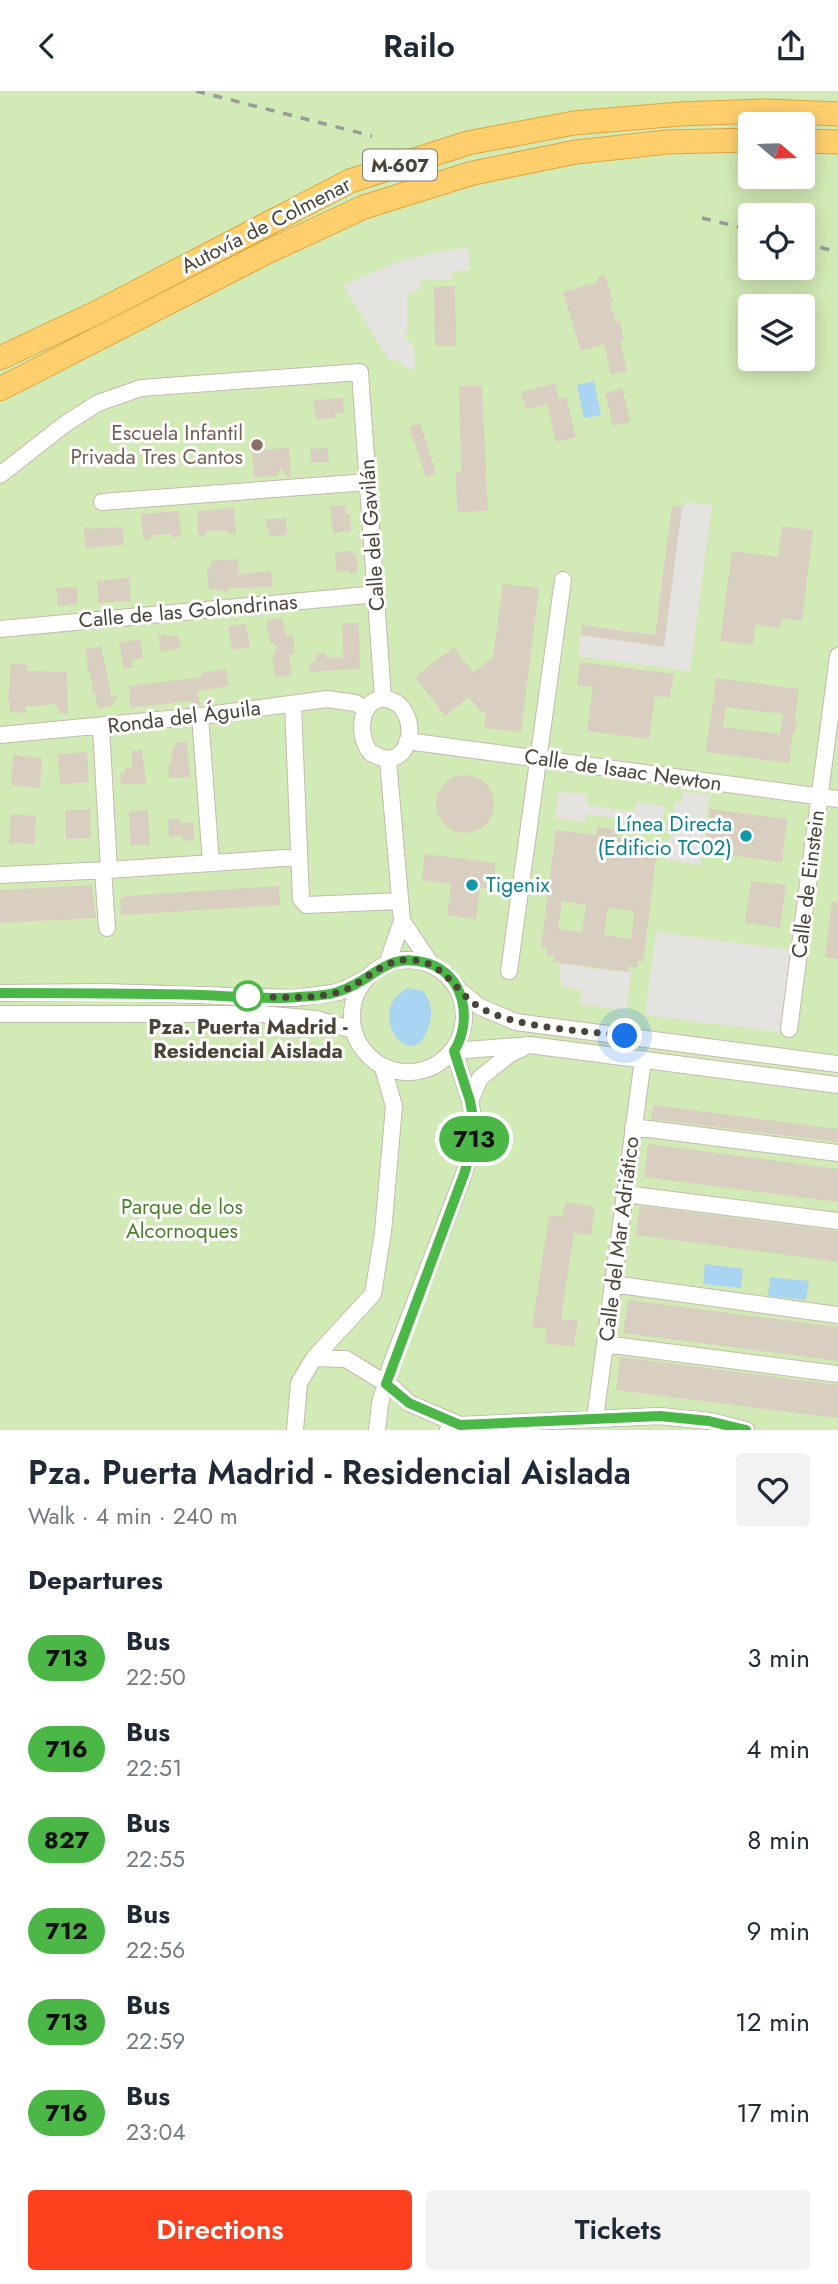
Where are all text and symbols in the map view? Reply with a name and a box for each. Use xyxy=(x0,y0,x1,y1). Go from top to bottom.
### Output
text: Railo xyxy=(383,23,455,69)
icon: back xyxy=(28,27,66,65)
icon: share xyxy=(772,27,810,65)
north arrow xyxy=(738,112,816,189)
map controls xyxy=(738,112,815,371)
road number: M-607 xyxy=(363,149,437,181)
street label: Autovía de Colmenar xyxy=(176,169,357,281)
button: locate xyxy=(738,203,815,280)
button: layers xyxy=(738,294,815,371)
place label: Escuela Infantil Privada Tres Cantos xyxy=(71,418,243,472)
marker: Escuela Infantil Privada Tres Cantos xyxy=(249,437,265,453)
street label: Calle del Gavilán xyxy=(352,458,392,612)
street label: Calle de las Golondrinas xyxy=(77,586,299,636)
street label: Ronda del Águila xyxy=(106,693,262,741)
street label: Calle de Isaac Newton xyxy=(522,741,724,799)
street label: Calle de Einstein xyxy=(784,808,832,960)
place label: Línea Directa (Edificio TC02) xyxy=(598,809,732,863)
marker: Línea Directa (Edificio TC02) xyxy=(738,828,754,844)
place label: Tigenix xyxy=(486,870,549,900)
marker: Tigenix xyxy=(464,877,480,893)
marker: Pza. Puerta Madrid - Residencial Aislada xyxy=(233,981,263,1011)
place label: Pza. Puerta Madrid - Residencial Aislada xyxy=(148,1012,348,1066)
your location xyxy=(607,1018,642,1053)
line badge: 713 xyxy=(434,1116,514,1162)
text: 713 xyxy=(453,1121,495,1156)
street label: Calle del Mar Adriático xyxy=(592,1135,646,1343)
park label: Parque de los Alcornoques xyxy=(121,1192,243,1246)
text: Pza. Puerta Madrid - Residencial Aislada xyxy=(28,1449,631,1496)
button: heart xyxy=(736,1453,810,1527)
text: Walk · 4 min · 240 m xyxy=(28,1499,238,1533)
text: Departures xyxy=(28,1561,163,1599)
text: Bus xyxy=(126,1622,170,1660)
text: 3 min xyxy=(747,1639,810,1677)
text: 713 xyxy=(46,1640,87,1675)
text: 22:50 xyxy=(126,1660,186,1694)
text: Bus xyxy=(126,1713,170,1751)
text: 4 min xyxy=(746,1730,810,1768)
text: 716 xyxy=(45,1731,88,1766)
text: 22:51 xyxy=(126,1751,182,1785)
text: Bus xyxy=(126,1804,170,1842)
text: 8 min xyxy=(747,1821,810,1859)
text: 827 xyxy=(44,1822,89,1857)
text: 22:55 xyxy=(126,1842,185,1876)
text: Bus xyxy=(126,1895,170,1933)
text: 9 min xyxy=(747,1912,810,1950)
text: 712 xyxy=(45,1913,88,1948)
text: 22:56 xyxy=(126,1933,185,1967)
text: Bus xyxy=(126,1986,170,2024)
text: 12 min xyxy=(735,2003,810,2041)
text: 713 xyxy=(46,2004,87,2039)
text: 22:59 xyxy=(126,2024,185,2058)
text: Bus xyxy=(126,2077,170,2115)
text: 17 min xyxy=(736,2094,810,2132)
text: 716 xyxy=(45,2095,88,2130)
text: 23:04 xyxy=(126,2115,186,2149)
button: Directions xyxy=(28,2190,412,2270)
button: Tickets xyxy=(426,2190,810,2270)

